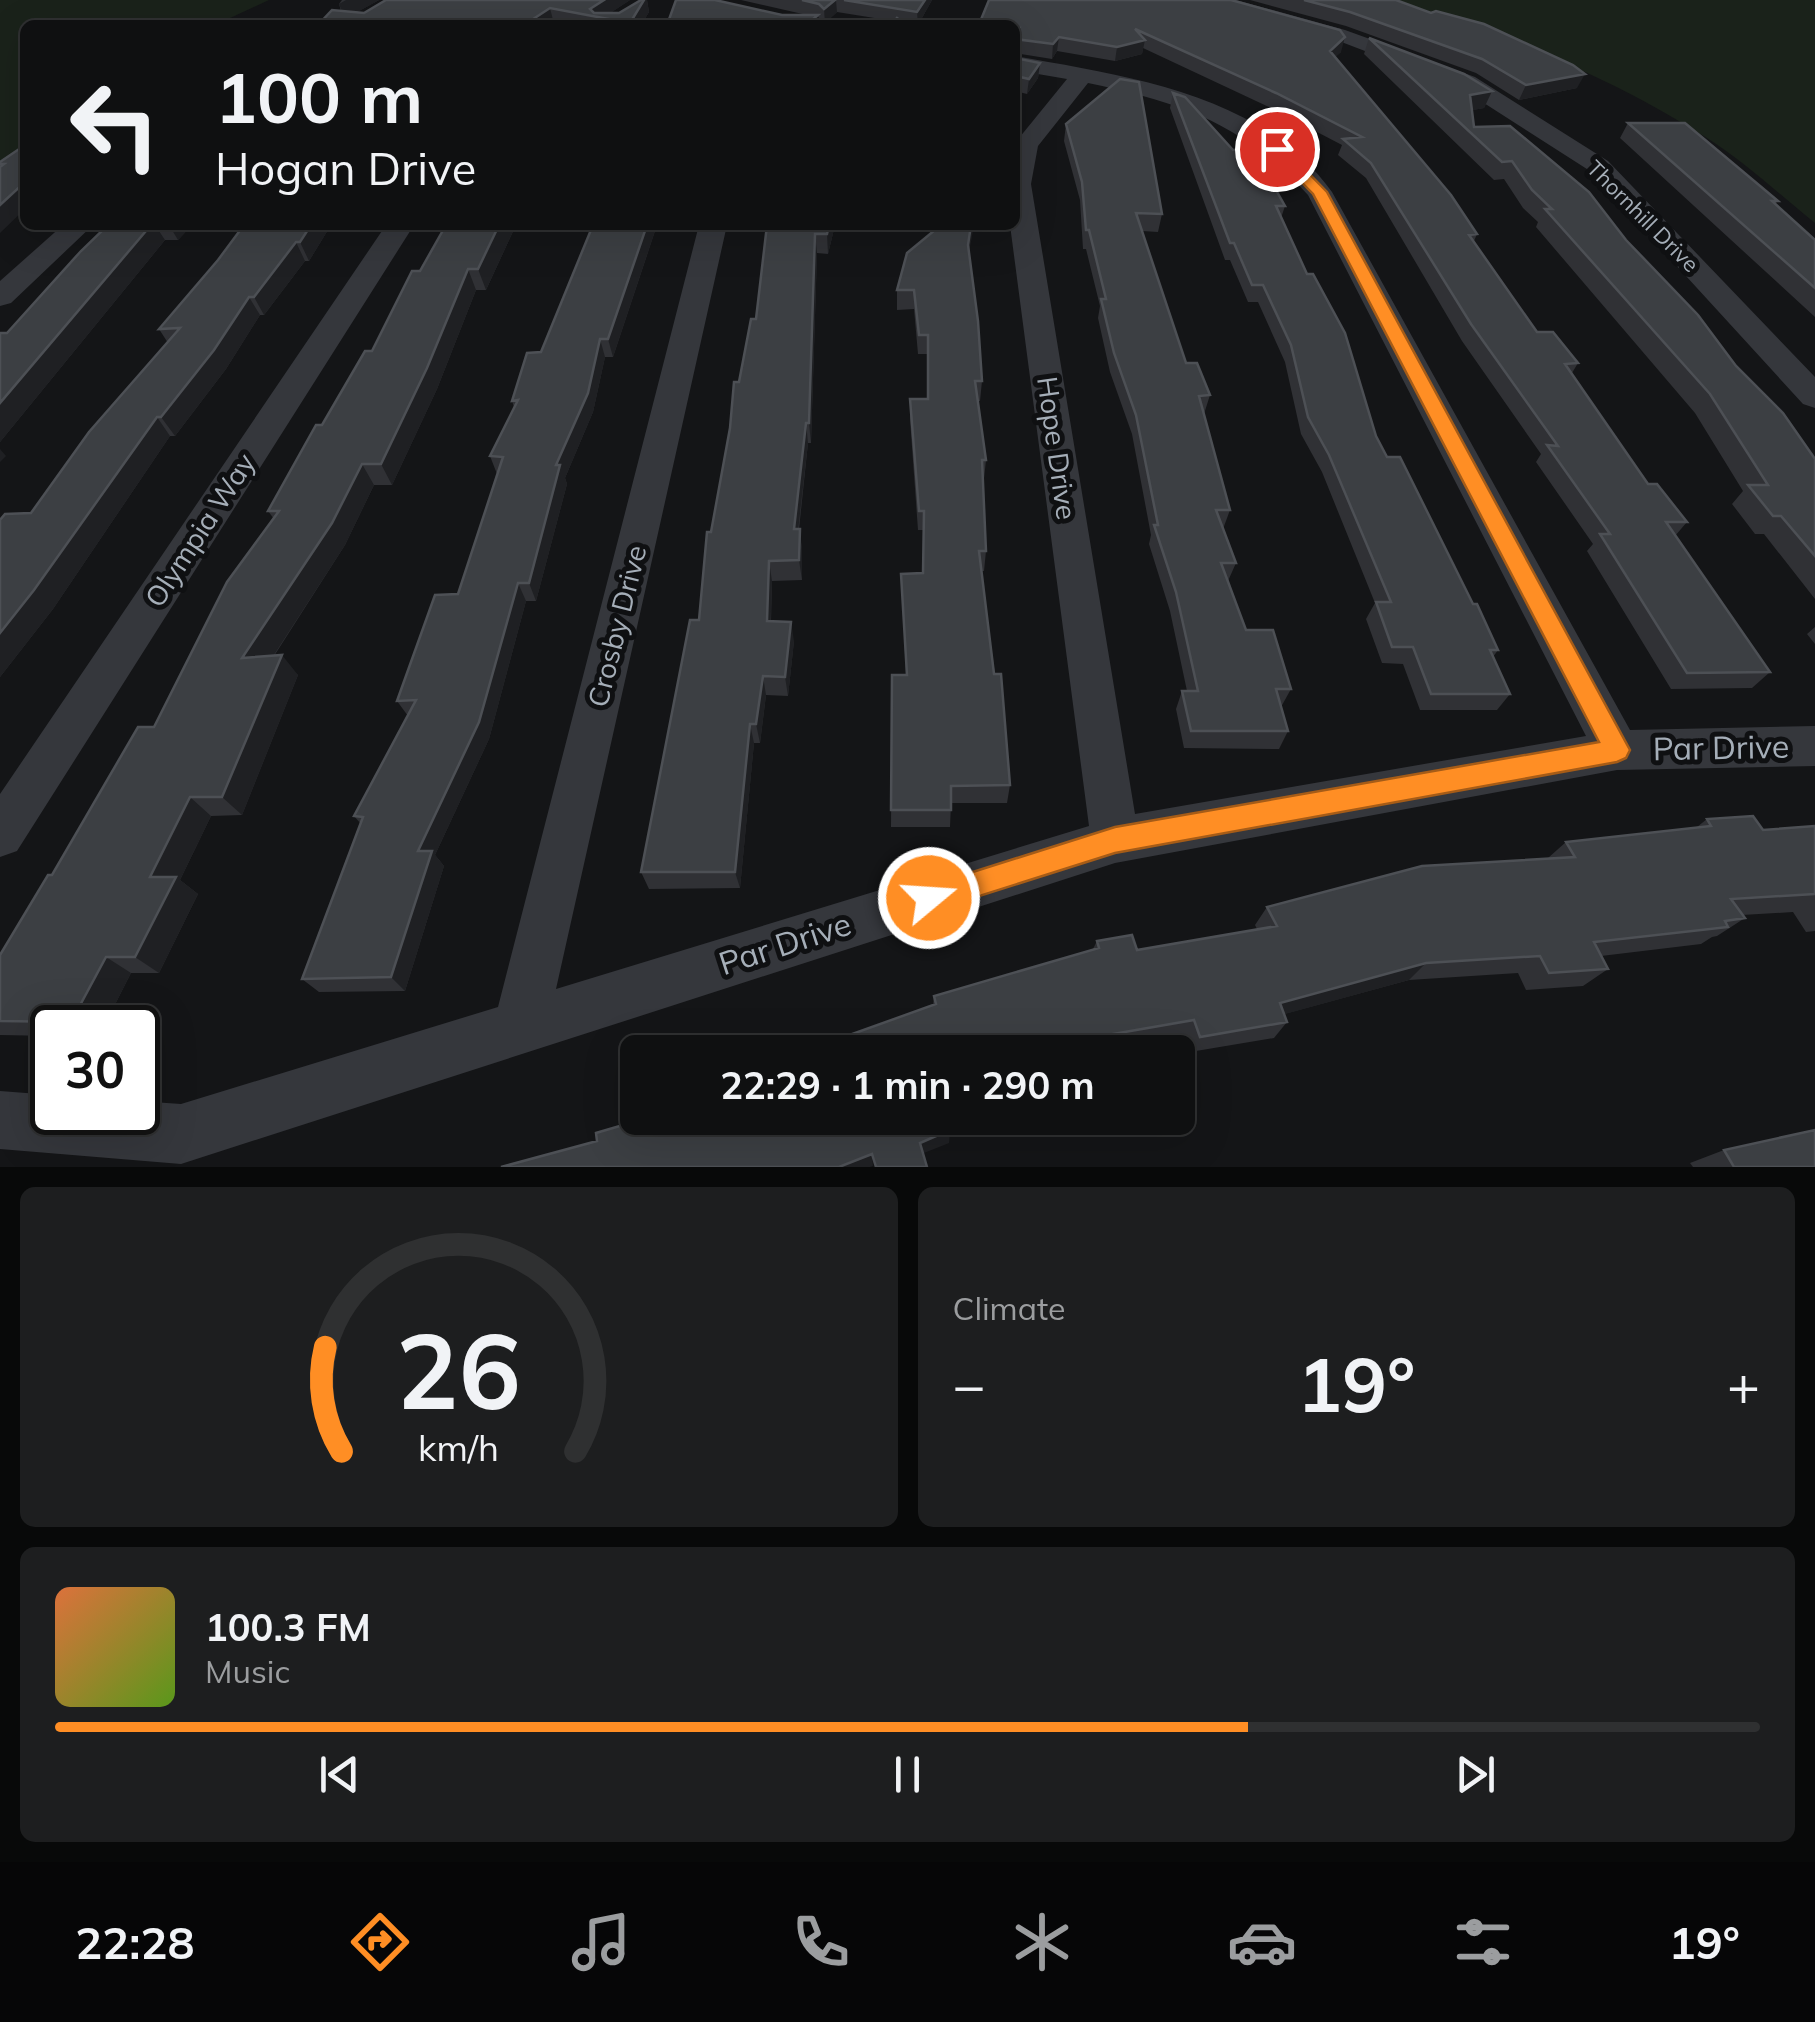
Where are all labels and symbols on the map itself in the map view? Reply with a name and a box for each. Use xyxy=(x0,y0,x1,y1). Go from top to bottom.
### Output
pin xyxy=(1235,107,1320,192)
street label: Thornhill Drive xyxy=(1581,154,1705,278)
street label: Hope Drive xyxy=(1030,374,1085,522)
street label: Olympia Way xyxy=(137,446,262,613)
street label: Crosby Drive xyxy=(580,541,654,710)
street label: Par Drive xyxy=(1652,726,1790,768)
position arrow xyxy=(877,846,981,950)
street label: Par Drive xyxy=(714,903,856,983)
speed limit sign: 30 xyxy=(30,1005,160,1135)

